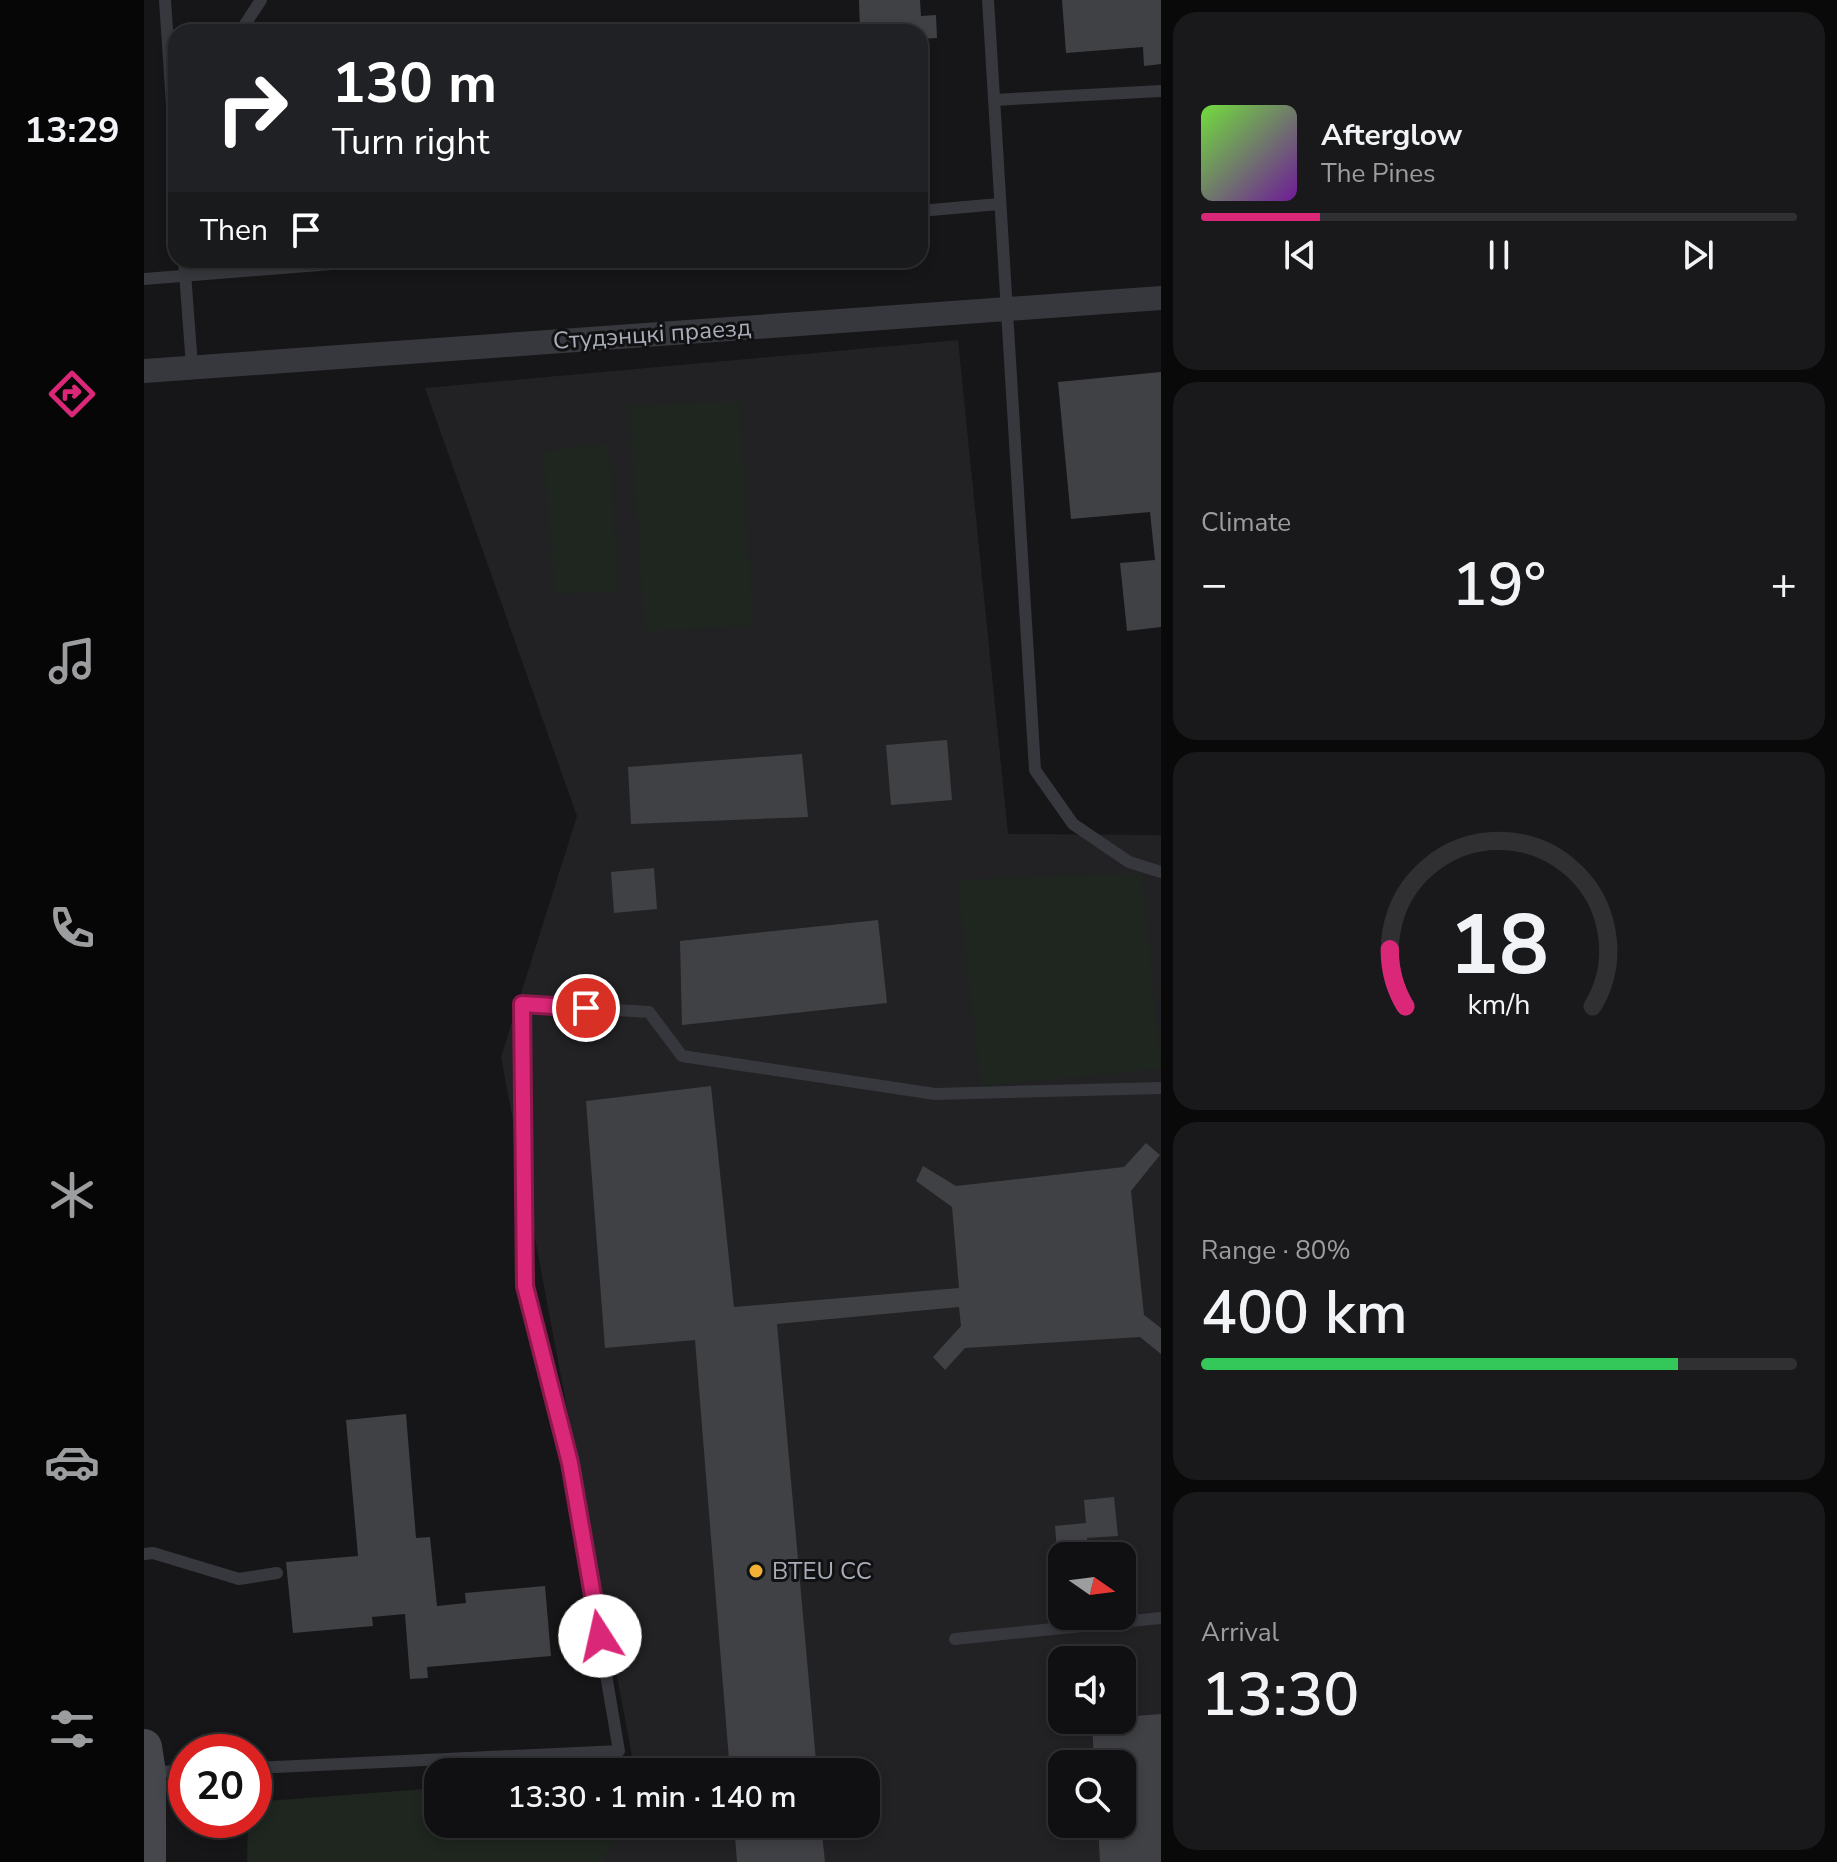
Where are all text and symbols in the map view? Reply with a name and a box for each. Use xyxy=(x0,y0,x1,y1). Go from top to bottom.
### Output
text: 130 m xyxy=(332,45,497,122)
icon: right xyxy=(200,56,304,160)
text: 13:29 xyxy=(24,106,120,155)
text: Afterglow xyxy=(1321,115,1462,156)
text: Turn right xyxy=(332,118,489,167)
text: The Pines xyxy=(1321,156,1436,191)
icon: arrive xyxy=(284,208,328,252)
text: Then xyxy=(200,210,268,251)
icon: previous xyxy=(1278,233,1322,277)
icon: pause xyxy=(1477,233,1521,277)
icon: next xyxy=(1676,233,1720,277)
street label: Студэнцкі праезд xyxy=(552,311,752,357)
icon: directions xyxy=(44,366,100,422)
text: Climate xyxy=(1201,505,1291,540)
text: 19° xyxy=(1452,544,1546,626)
text: − xyxy=(1201,555,1227,615)
text: + xyxy=(1771,555,1797,615)
icon: music xyxy=(44,633,100,689)
text: 18 xyxy=(1449,889,1549,1002)
icon: phone xyxy=(44,900,100,956)
pin xyxy=(552,974,620,1042)
text: km/h xyxy=(1468,985,1530,1024)
icon: arrive xyxy=(564,986,608,1030)
icon: climate xyxy=(44,1167,100,1223)
text: Range · 80% xyxy=(1201,1233,1351,1268)
text: 400 km xyxy=(1201,1272,1408,1354)
icon: car xyxy=(44,1434,100,1490)
north arrow xyxy=(1048,1542,1136,1630)
map controls xyxy=(1048,1542,1136,1838)
place label: BTEU CC xyxy=(772,1555,872,1587)
marker: BTEU CC xyxy=(747,1562,765,1580)
position arrow xyxy=(558,1594,642,1678)
text: Arrival xyxy=(1201,1615,1279,1650)
button: sound xyxy=(1048,1646,1136,1734)
text: 13:30 xyxy=(1201,1654,1359,1736)
icon: filters xyxy=(44,1701,100,1757)
speed limit sign: 20 xyxy=(168,1734,272,1838)
button: search xyxy=(1048,1750,1136,1838)
text: 13:30 · 1 min · 140 m xyxy=(507,1777,797,1818)

